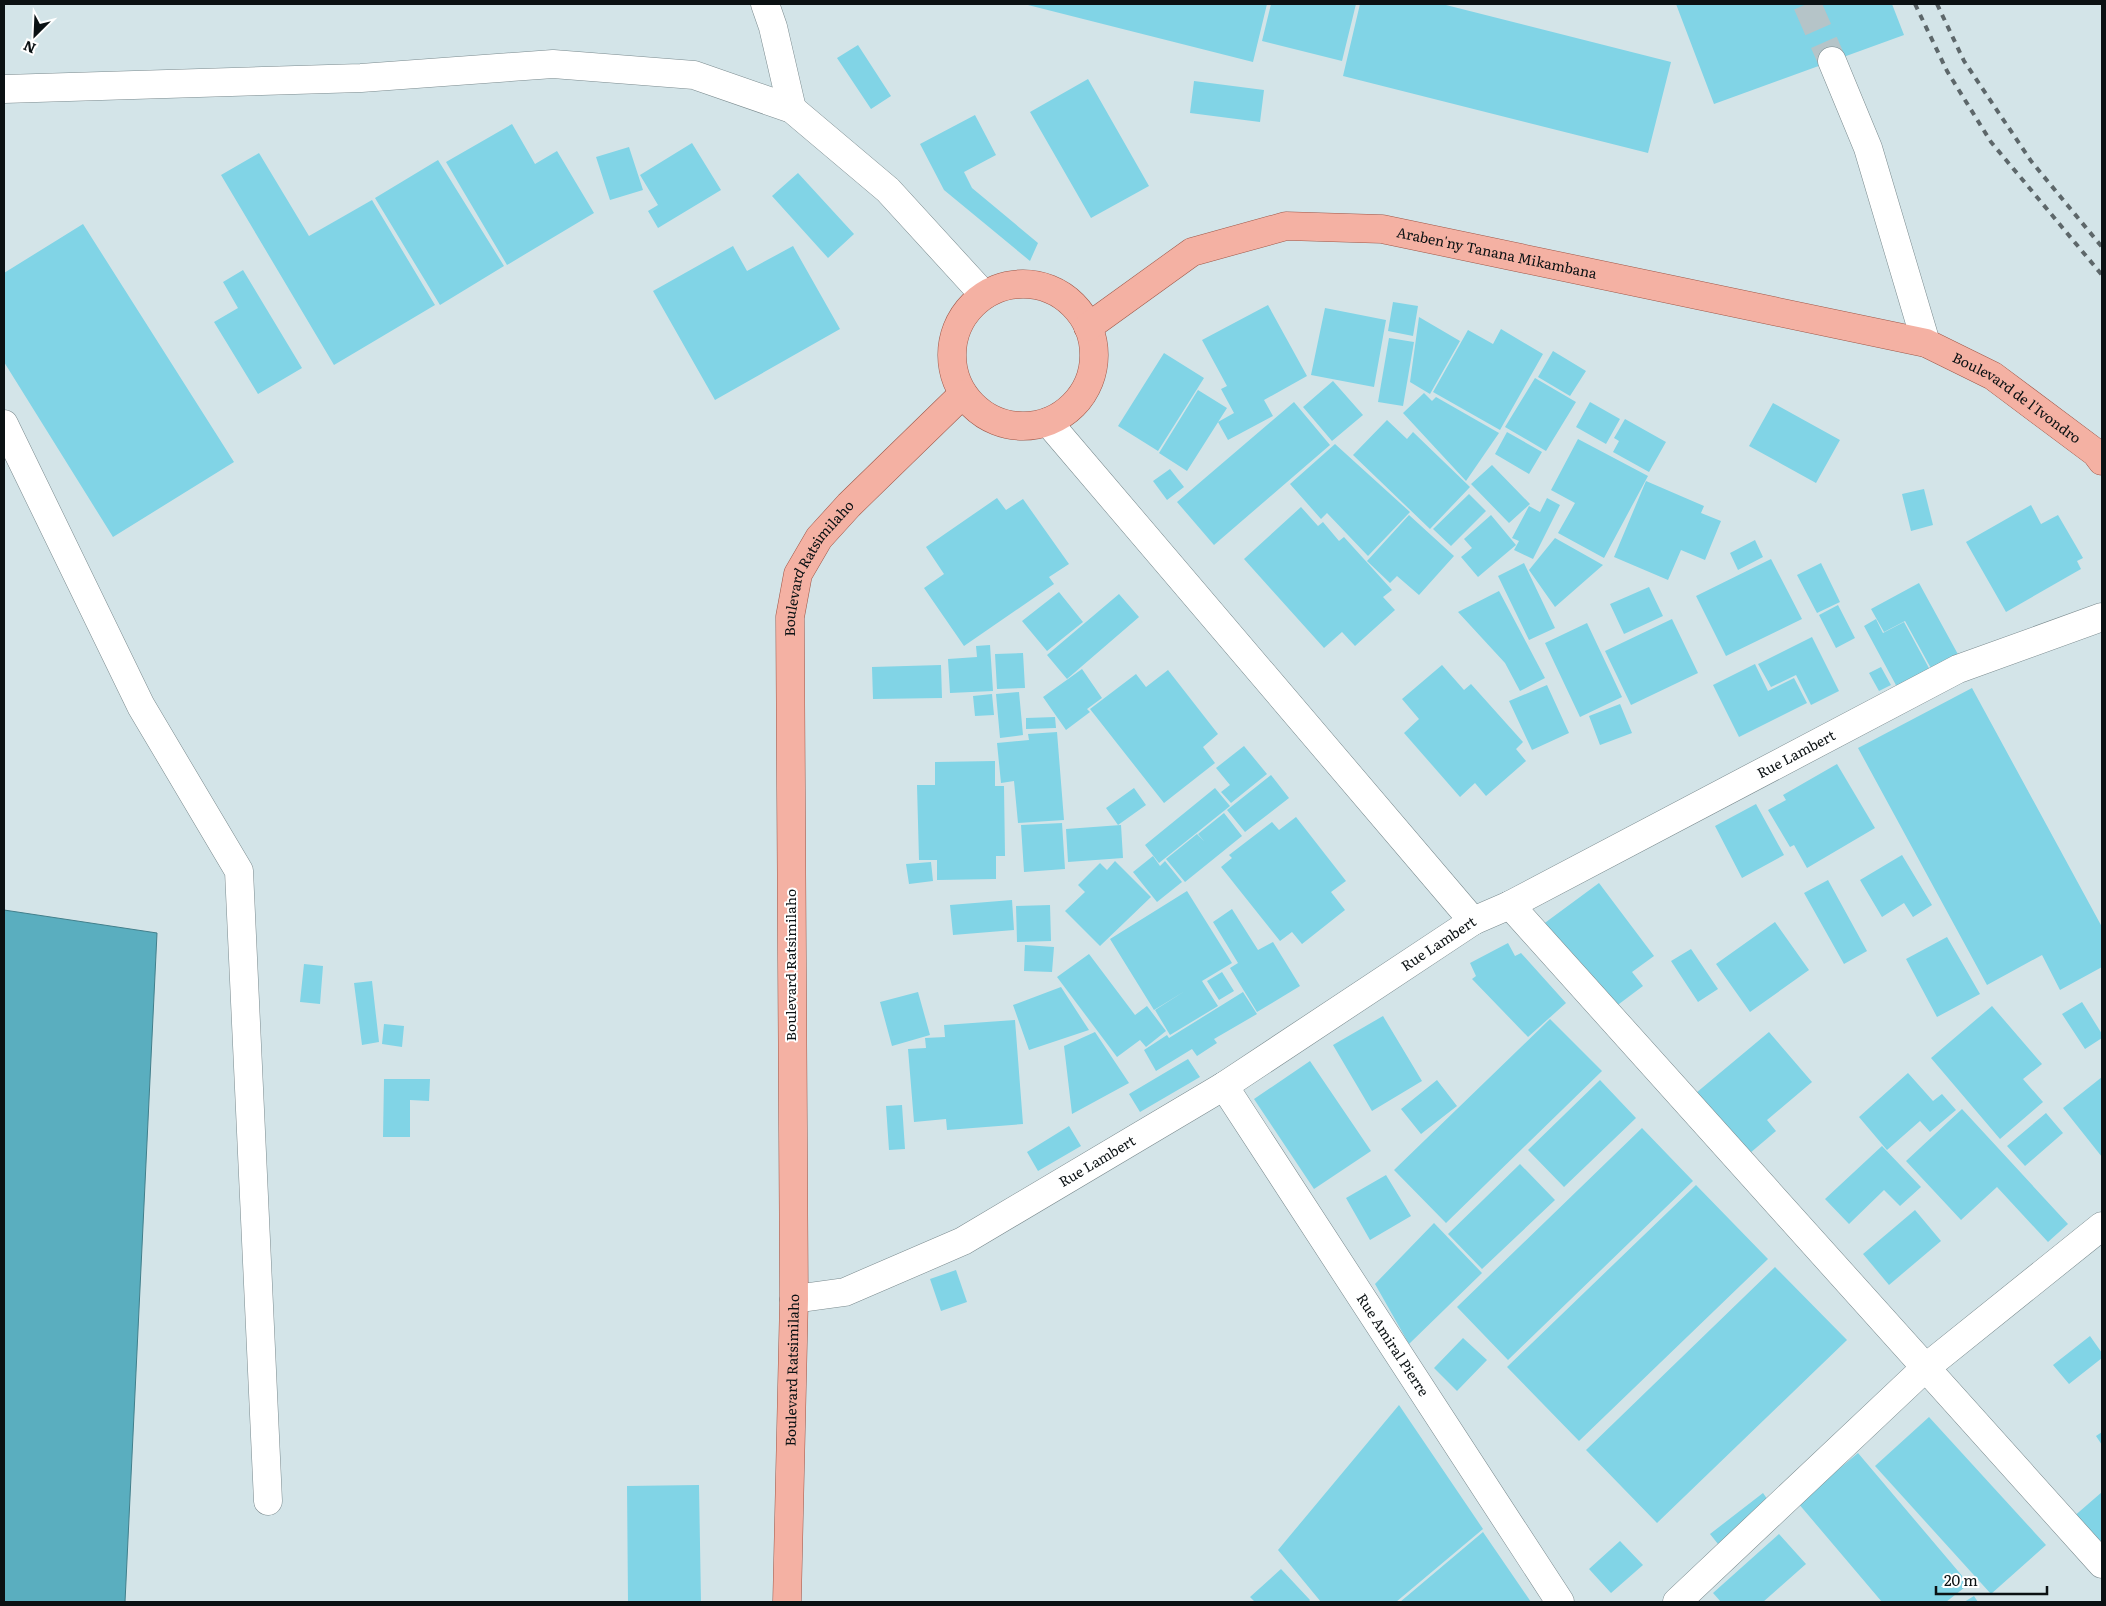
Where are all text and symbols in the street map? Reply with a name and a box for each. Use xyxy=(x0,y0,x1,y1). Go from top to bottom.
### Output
north arrow xyxy=(10,10,60,60)
text: N xyxy=(20,36,39,59)
street label: Araben'ny Tanana Mikambana xyxy=(1395,221,1599,283)
street label: Boulevard de l'Ivondro xyxy=(1950,347,2086,448)
street label: Boulevard Ratsimilaho xyxy=(779,495,858,636)
street label: Rue Lambert xyxy=(1753,724,1839,782)
street label: Boulevard Ratsimilaho xyxy=(780,889,800,1041)
street label: Rue Lambert xyxy=(1397,911,1480,975)
street label: Rue Lambert xyxy=(1055,1130,1139,1191)
street label: Rue Amiral Pierre xyxy=(1353,1289,1434,1400)
street label: Boulevard Ratsimilaho xyxy=(780,1294,803,1447)
scale bar xyxy=(1936,1564,2047,1596)
text: 20 m xyxy=(1944,1568,1978,1591)

